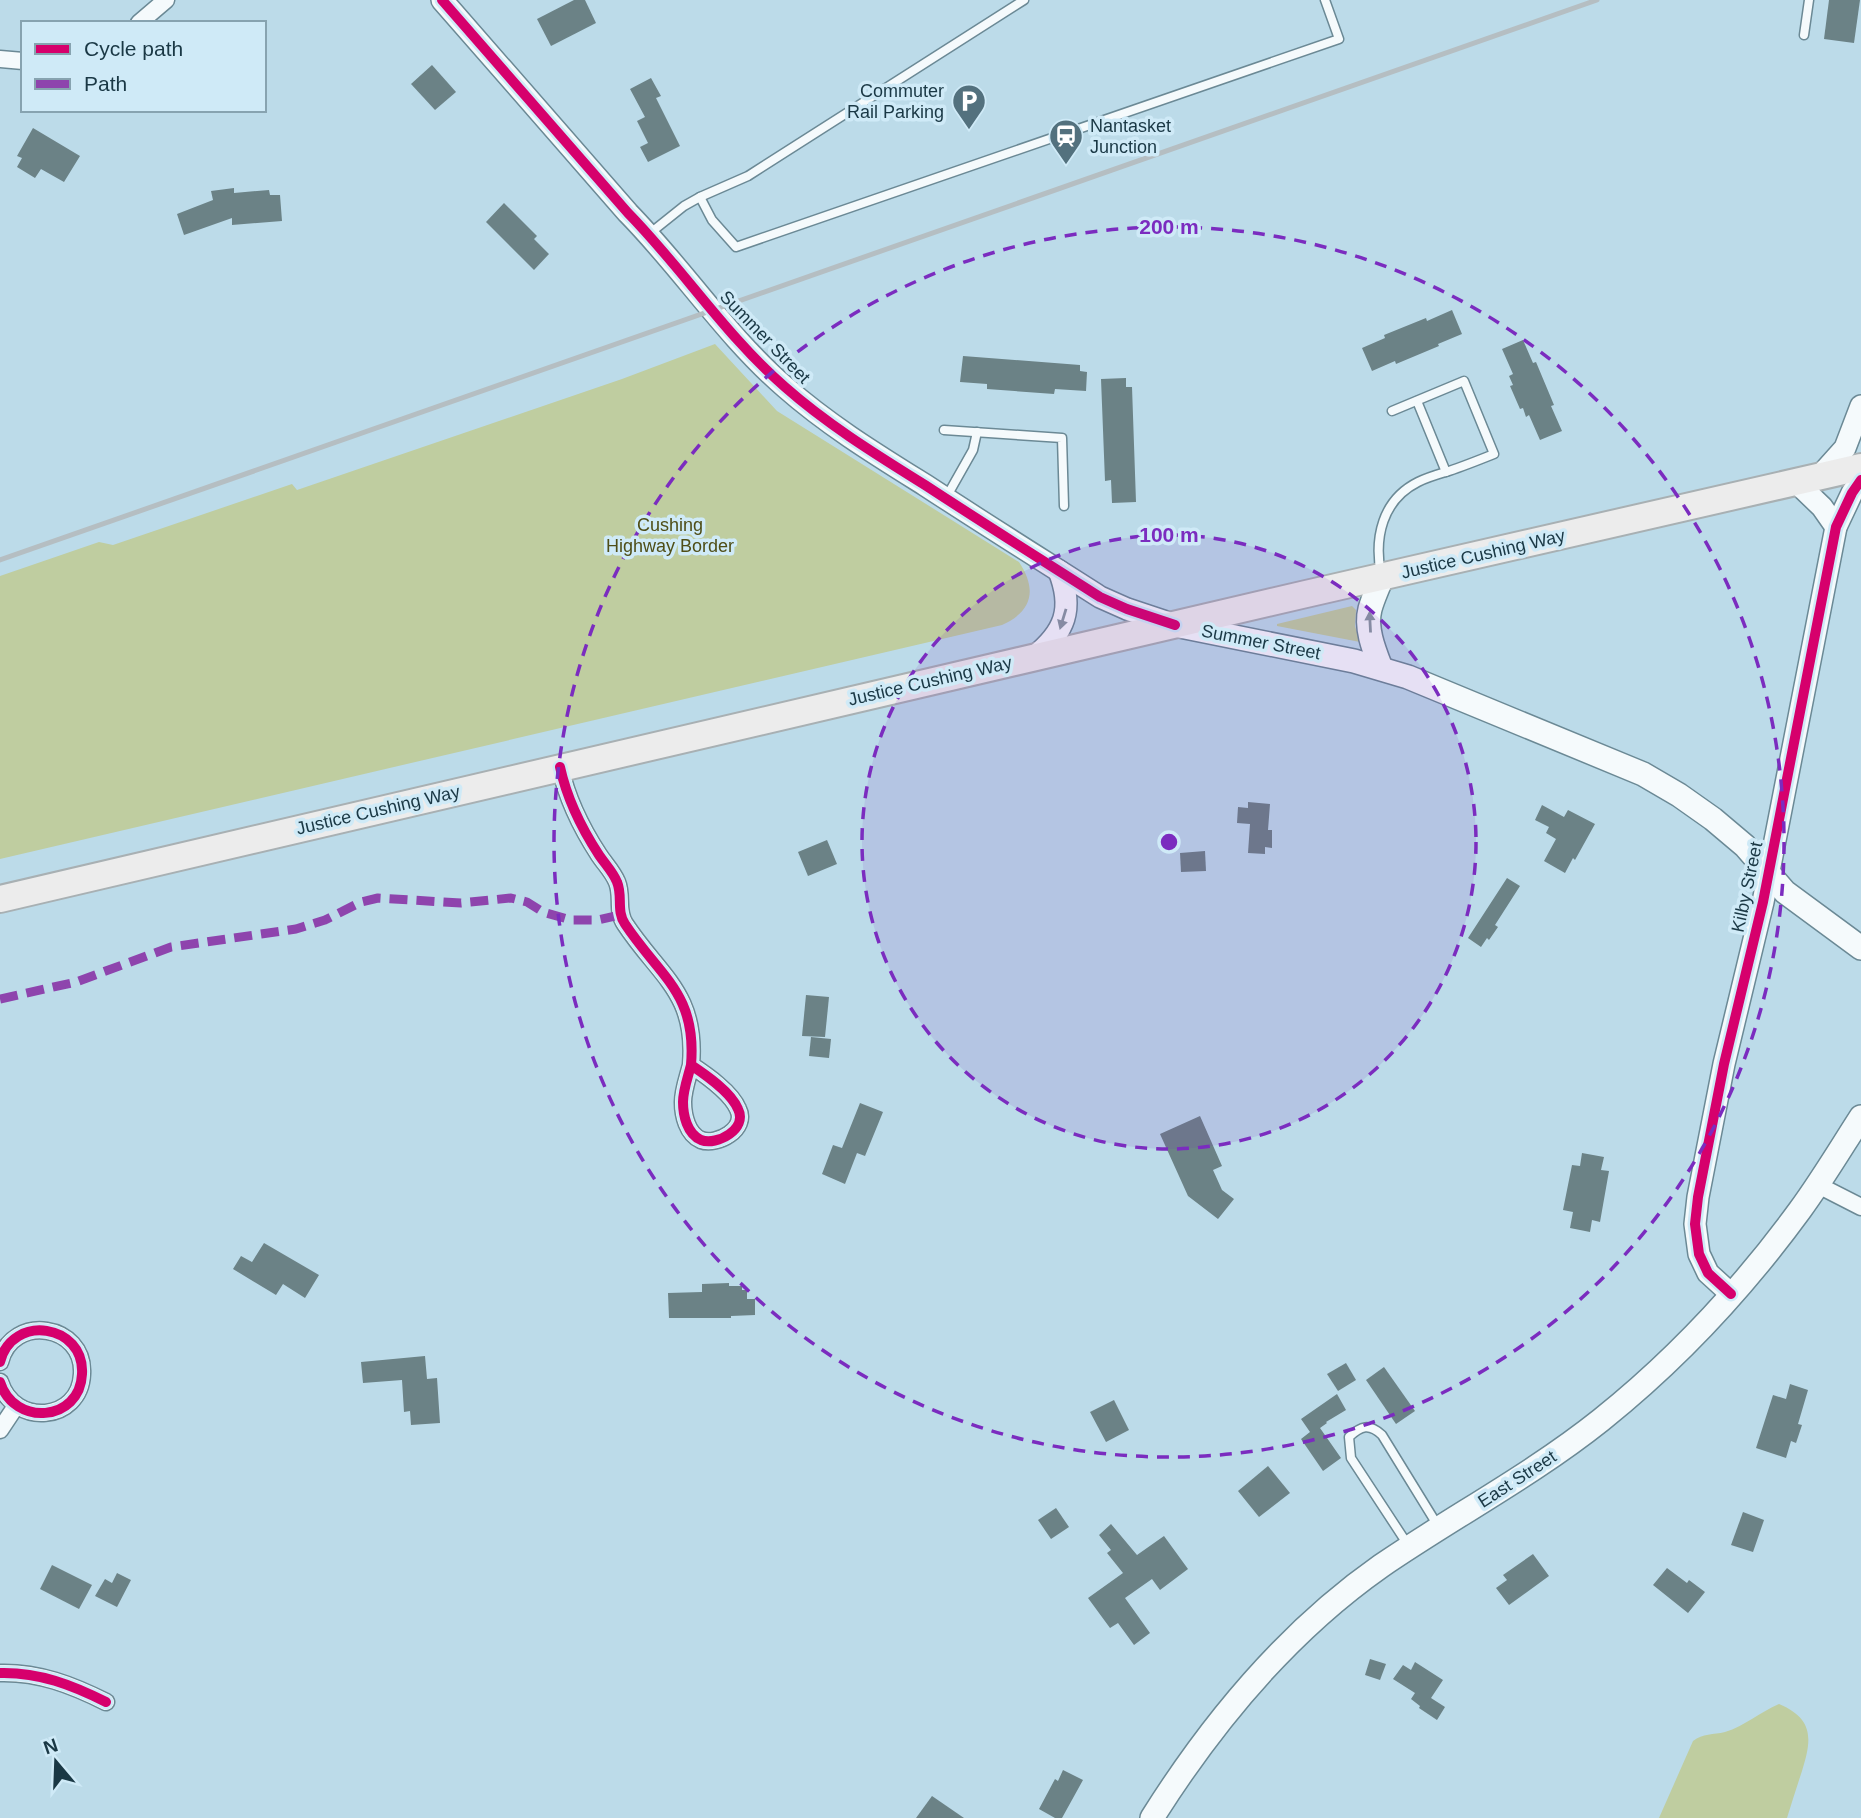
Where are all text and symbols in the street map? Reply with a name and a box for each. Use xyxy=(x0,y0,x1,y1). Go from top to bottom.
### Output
legend xyxy=(21,21,266,112)
text: Cycle path xyxy=(84,37,183,60)
text: Path xyxy=(84,72,127,95)
place label: Commuter Rail Parking xyxy=(847,81,944,122)
parking icon: Commuter Rail Parking xyxy=(950,82,988,131)
place label: Nantasket Junction xyxy=(1090,116,1171,157)
station icon: Nantasket Junction xyxy=(1047,117,1085,166)
text: 200 m xyxy=(1139,215,1199,238)
street label: Summer Street xyxy=(716,287,814,387)
park label: Cushing Highway Border xyxy=(606,515,734,556)
text: 100 m xyxy=(1139,523,1199,546)
street label: Justice Cushing Way xyxy=(1399,525,1567,583)
one-way arrow xyxy=(1057,609,1068,631)
one-way arrow xyxy=(1364,611,1375,633)
street label: Summer Street xyxy=(1200,621,1322,663)
street label: Justice Cushing Way xyxy=(846,652,1014,710)
street label: Justice Cushing Way xyxy=(294,781,462,839)
centre of rings xyxy=(1157,830,1181,854)
street label: Kilby Street xyxy=(1728,840,1766,934)
street label: East Street xyxy=(1474,1446,1560,1512)
north arrow xyxy=(21,1727,91,1797)
text: N xyxy=(41,1734,61,1759)

